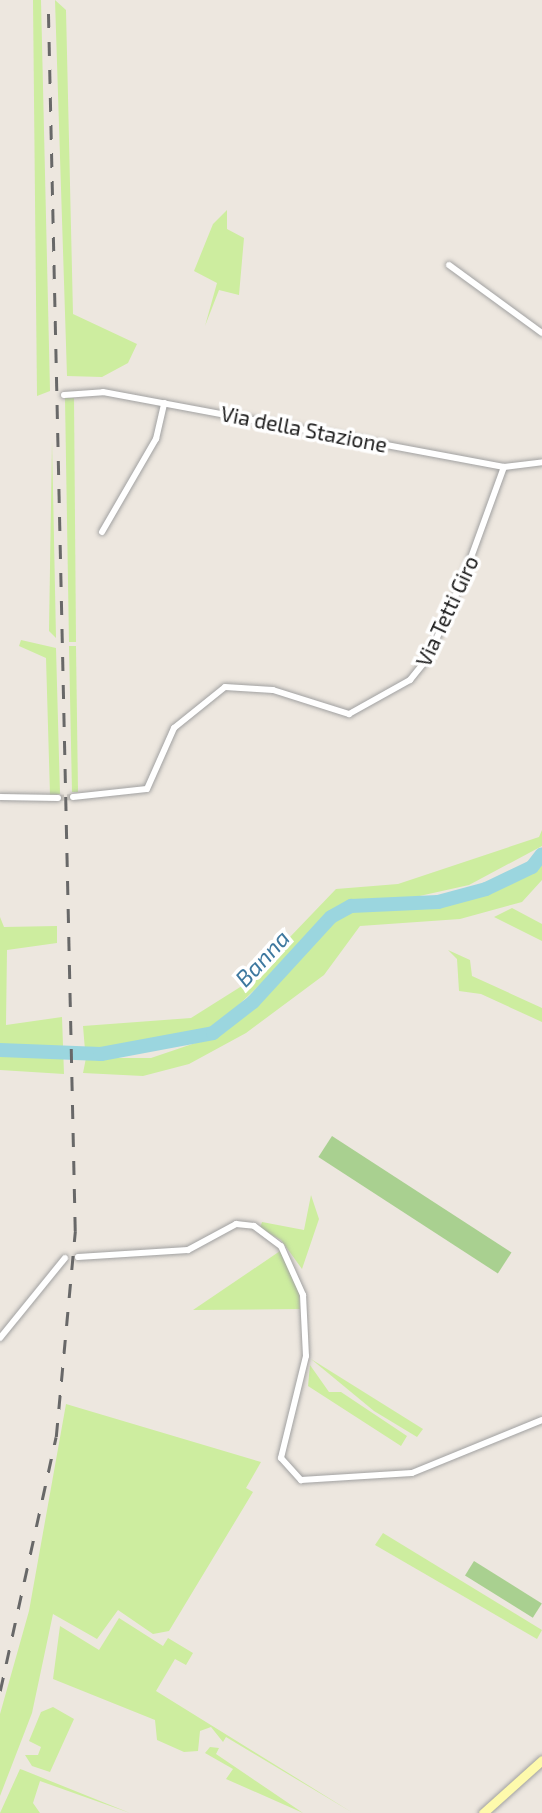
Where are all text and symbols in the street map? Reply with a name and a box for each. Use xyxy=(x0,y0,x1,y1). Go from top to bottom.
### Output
street label: Via della Stazione xyxy=(219,401,389,457)
street label: Via Tetti Giro xyxy=(410,551,484,671)
water label: Banna xyxy=(229,924,295,992)

